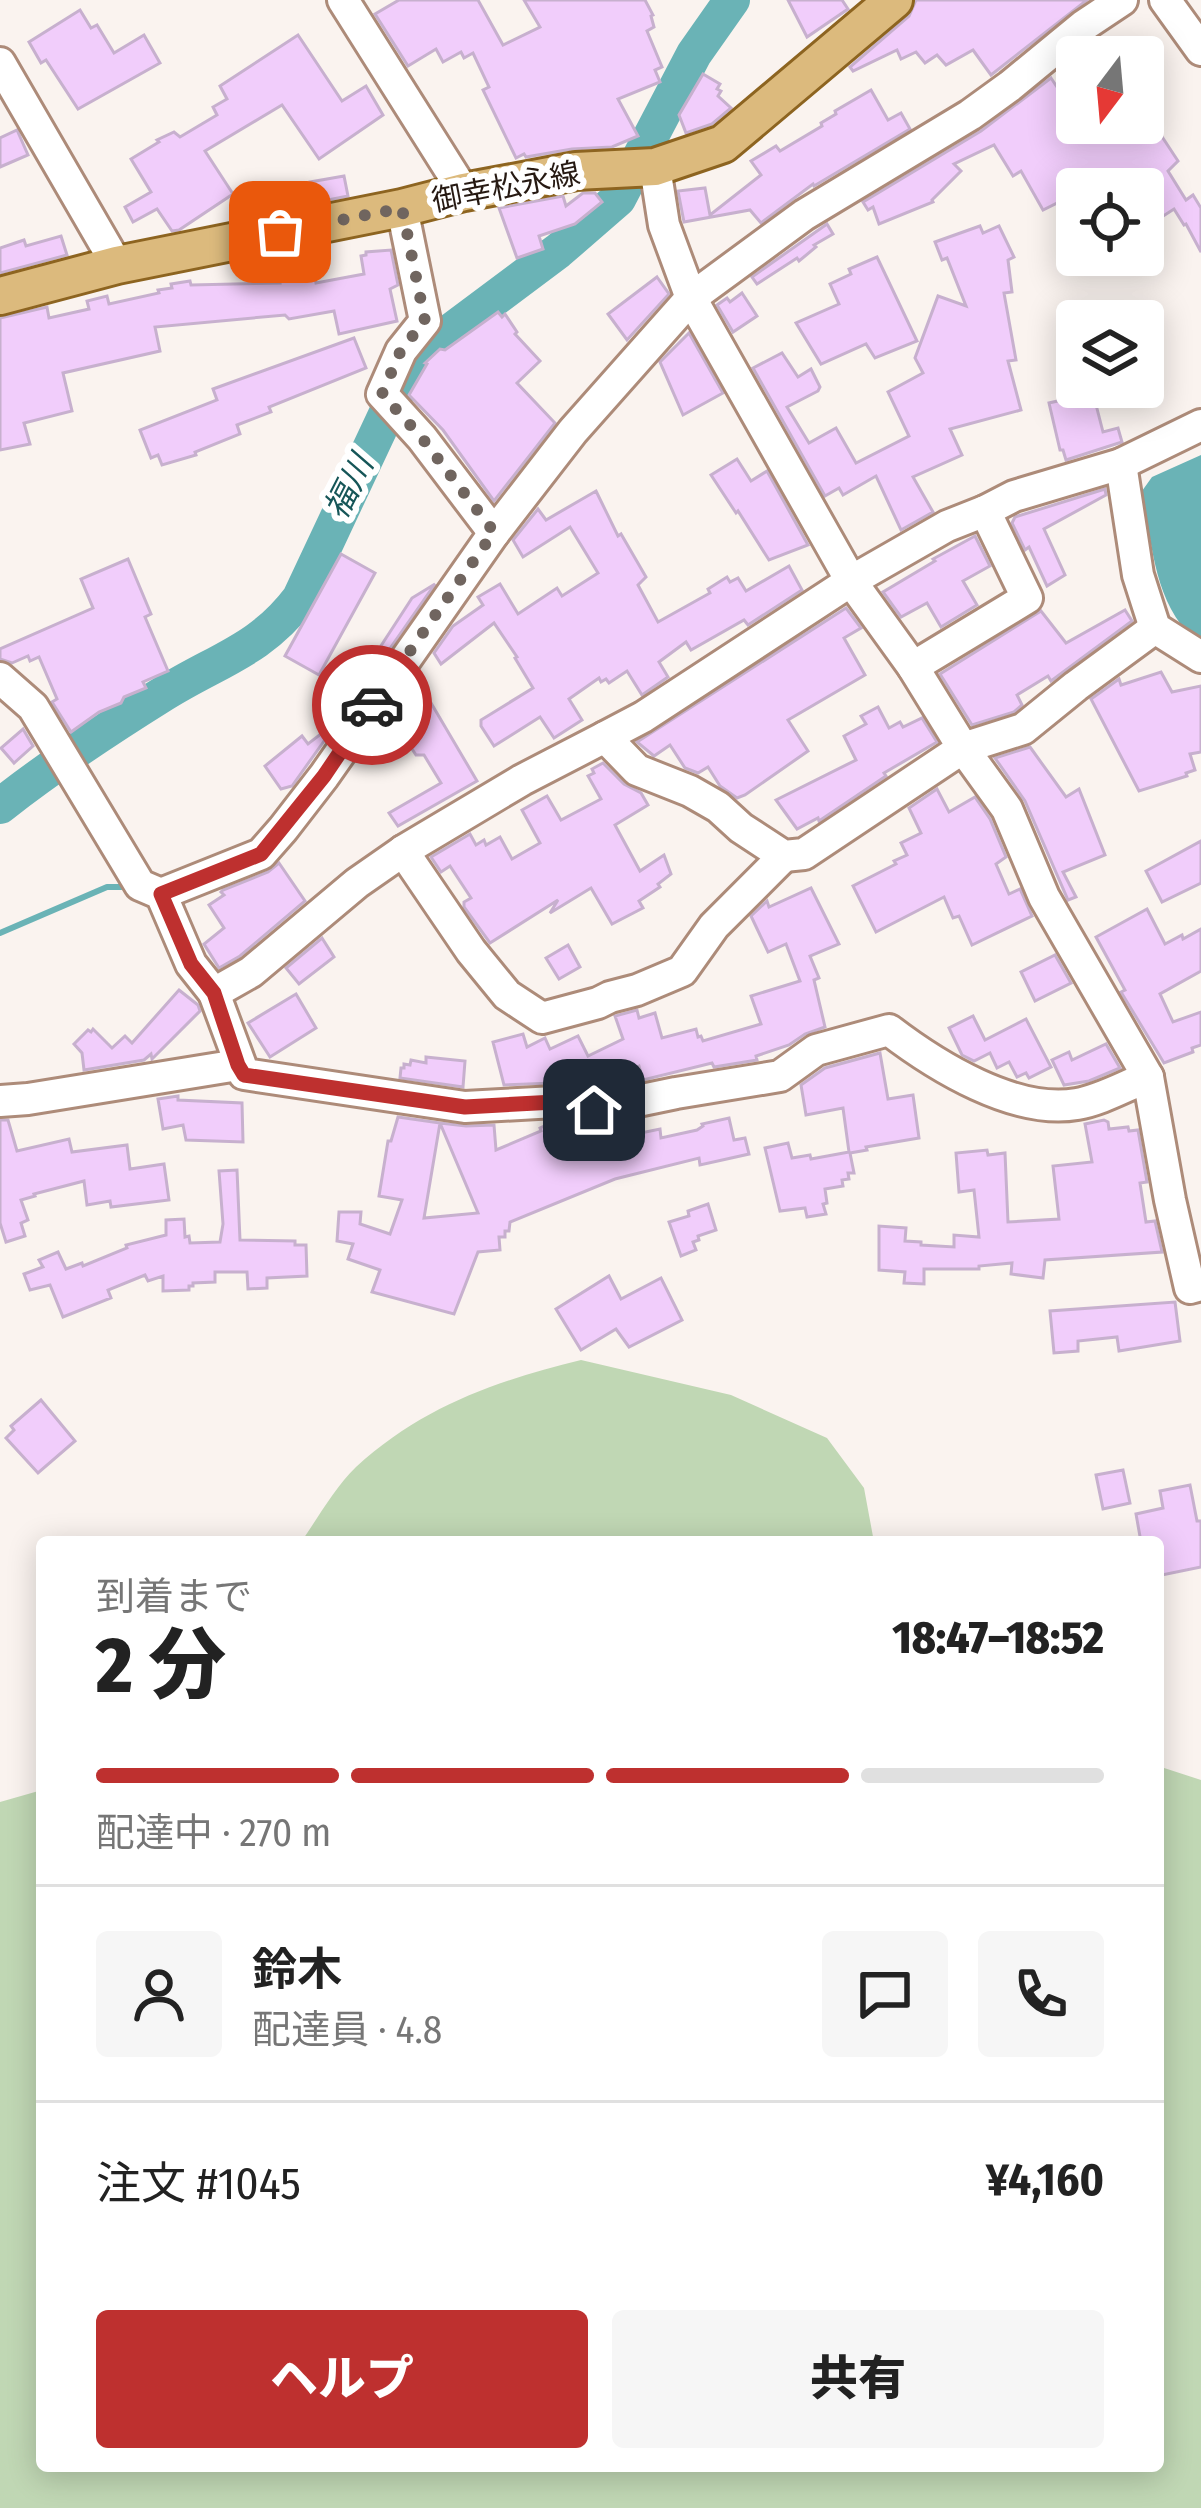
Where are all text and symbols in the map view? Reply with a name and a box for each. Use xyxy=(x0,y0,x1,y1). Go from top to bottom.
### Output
north arrow xyxy=(1056,36,1164,144)
map controls xyxy=(1056,36,1164,408)
street label: 御幸松永線 xyxy=(429,155,583,219)
button: locate xyxy=(1056,168,1164,276)
pin xyxy=(229,181,331,283)
icon: bag xyxy=(247,199,313,265)
button: layers xyxy=(1056,300,1164,408)
water label: 福川 xyxy=(316,446,383,525)
courier xyxy=(312,645,432,765)
icon: car xyxy=(339,672,405,738)
pin xyxy=(543,1059,645,1161)
icon: home xyxy=(561,1077,627,1143)
text: 到着まで xyxy=(96,1574,252,1620)
text: 18:47–18:52 xyxy=(892,1611,1104,1665)
text: 2 分 xyxy=(96,1619,226,1713)
text: 配達中 · 270 m xyxy=(96,1810,331,1856)
button: person xyxy=(96,1931,222,2057)
button: chat xyxy=(822,1931,948,2057)
button: phone xyxy=(978,1931,1104,2057)
text: 鈴木 xyxy=(252,1943,342,1997)
text: 配達員 · 4.8 xyxy=(252,2007,442,2053)
text: ¥4,160 xyxy=(986,2153,1104,2207)
text: 注文 #1045 xyxy=(96,2157,301,2211)
button: ヘルプ xyxy=(96,2310,588,2448)
button: 共有 xyxy=(612,2310,1104,2448)

